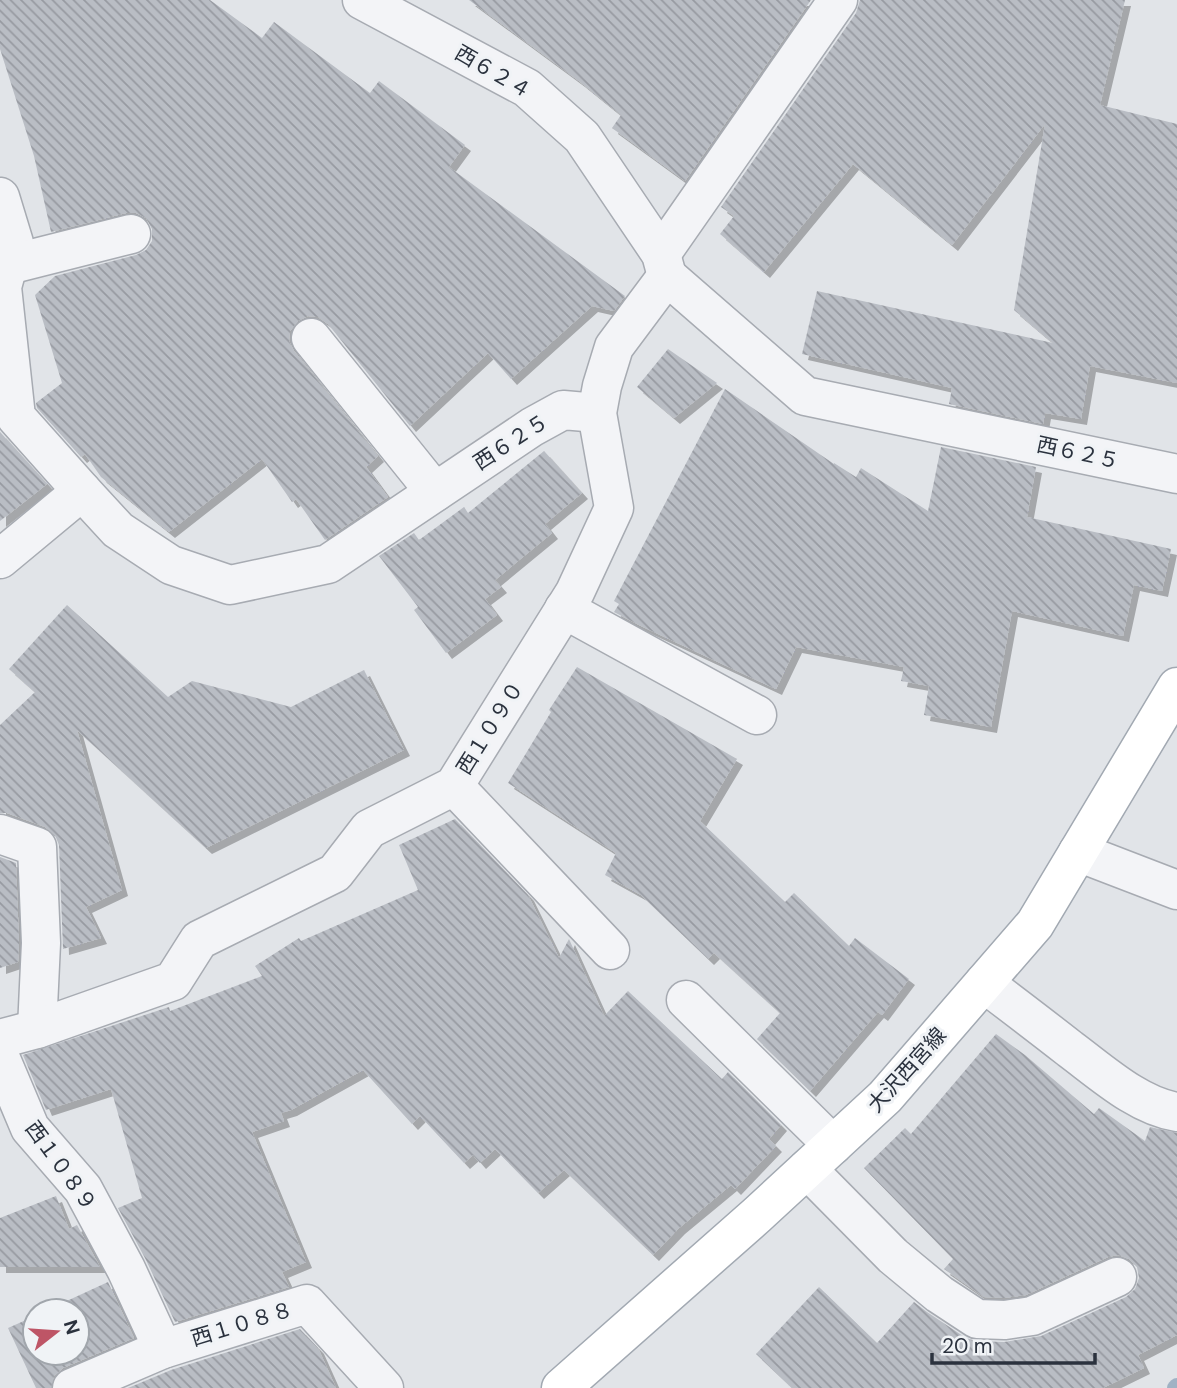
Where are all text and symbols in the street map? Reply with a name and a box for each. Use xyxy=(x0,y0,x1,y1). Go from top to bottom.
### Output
street label: 西６２４ xyxy=(450,39,536,105)
street label: 西６２５ xyxy=(468,407,554,477)
street label: 西６２５ xyxy=(1034,431,1122,475)
street label: 西１０９０ xyxy=(450,676,530,780)
street label: 大沢西宮線 xyxy=(861,1022,953,1118)
street label: 西１０８９ xyxy=(19,1115,103,1217)
street label: 西１０８８ xyxy=(188,1295,296,1353)
north arrow xyxy=(21,1297,91,1367)
text: N xyxy=(58,1317,86,1337)
scale bar xyxy=(932,1322,1095,1366)
text: 20 m xyxy=(942,1332,993,1360)

